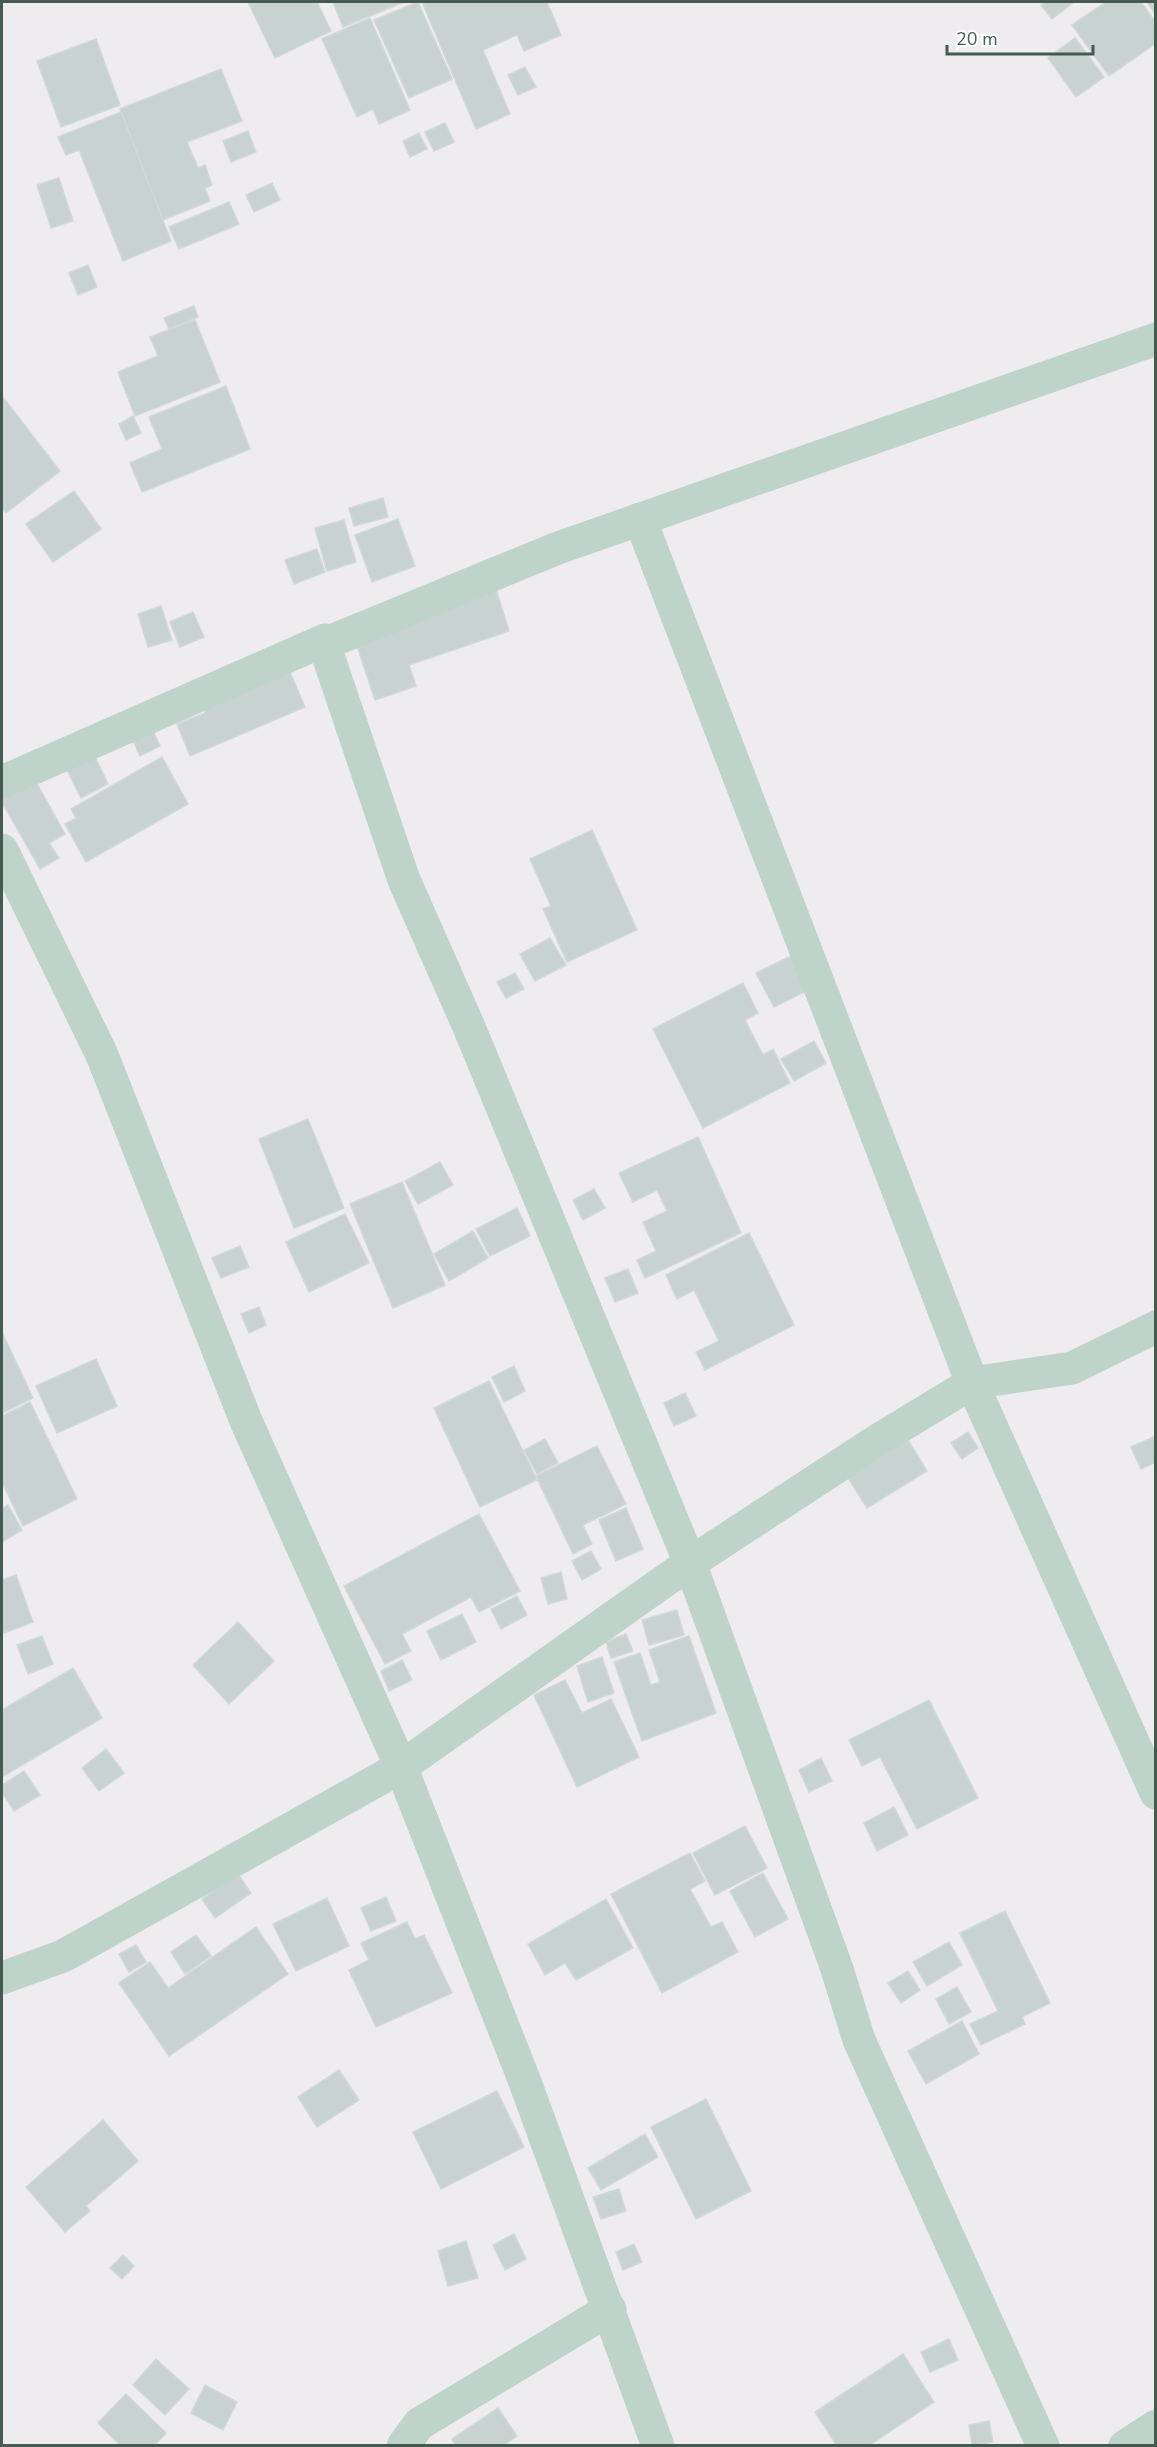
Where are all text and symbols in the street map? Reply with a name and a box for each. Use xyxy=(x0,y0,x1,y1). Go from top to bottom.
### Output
scale bar xyxy=(947,18,1092,56)
text: 20 m xyxy=(956,27,998,51)

